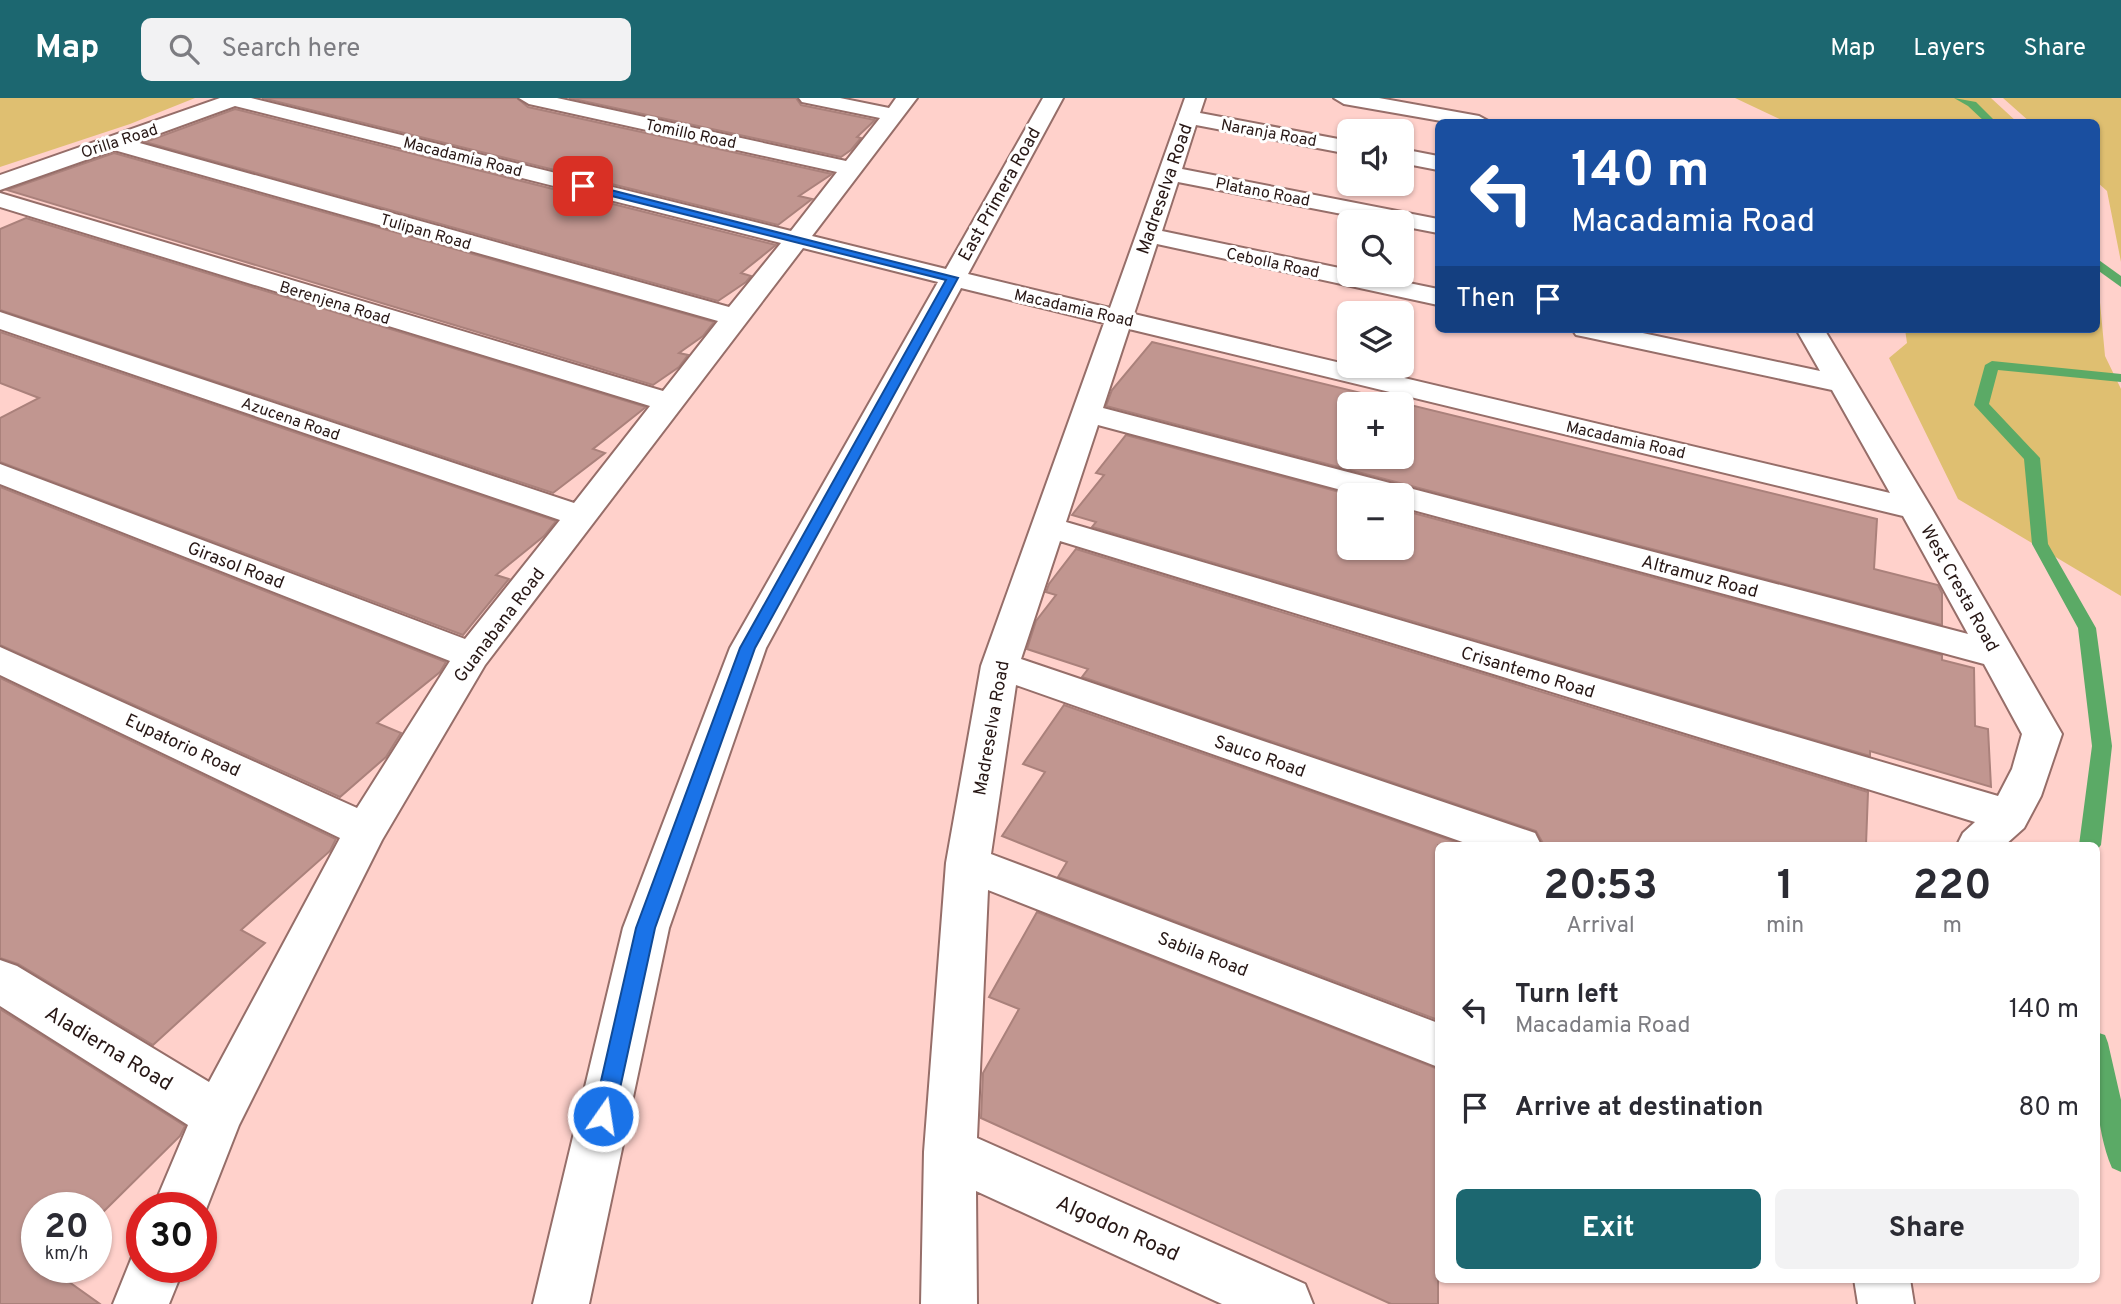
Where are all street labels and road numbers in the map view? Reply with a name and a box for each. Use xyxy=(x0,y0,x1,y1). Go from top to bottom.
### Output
street label: Tomillo Road xyxy=(643,116,738,154)
street label: Naranja Road xyxy=(1219,116,1318,152)
street label: Orilla Road xyxy=(79,120,161,164)
street label: Madreselva Road xyxy=(1132,121,1199,258)
street label: East Primera Road xyxy=(954,124,1047,266)
street label: Macadamia Road xyxy=(401,133,524,182)
street label: Platano Road xyxy=(1214,174,1312,212)
street label: Tulipan Road xyxy=(378,210,473,255)
street label: Cebolla Road xyxy=(1224,244,1321,284)
street label: Berenjena Road xyxy=(277,278,392,330)
street label: Macadamia Road xyxy=(1012,285,1135,332)
street label: Azucena Road xyxy=(238,394,342,446)
street label: Macadamia Road xyxy=(1564,417,1687,464)
street label: West Cresta Road xyxy=(1914,521,2003,656)
street label: Girasol Road xyxy=(184,537,287,595)
street label: Altramuz Road xyxy=(1639,551,1760,604)
street label: Guanabana Road xyxy=(450,564,551,688)
street label: Crisantemo Road xyxy=(1458,642,1597,705)
street label: Madreselva Road xyxy=(969,659,1016,798)
street label: Eupatorio Road xyxy=(121,710,244,783)
street label: Sauco Road xyxy=(1211,731,1308,784)
street label: Sabila Road xyxy=(1154,928,1251,983)
street label: Aladierna Road xyxy=(39,1001,177,1098)
street label: Algodon Road xyxy=(1051,1190,1183,1269)

